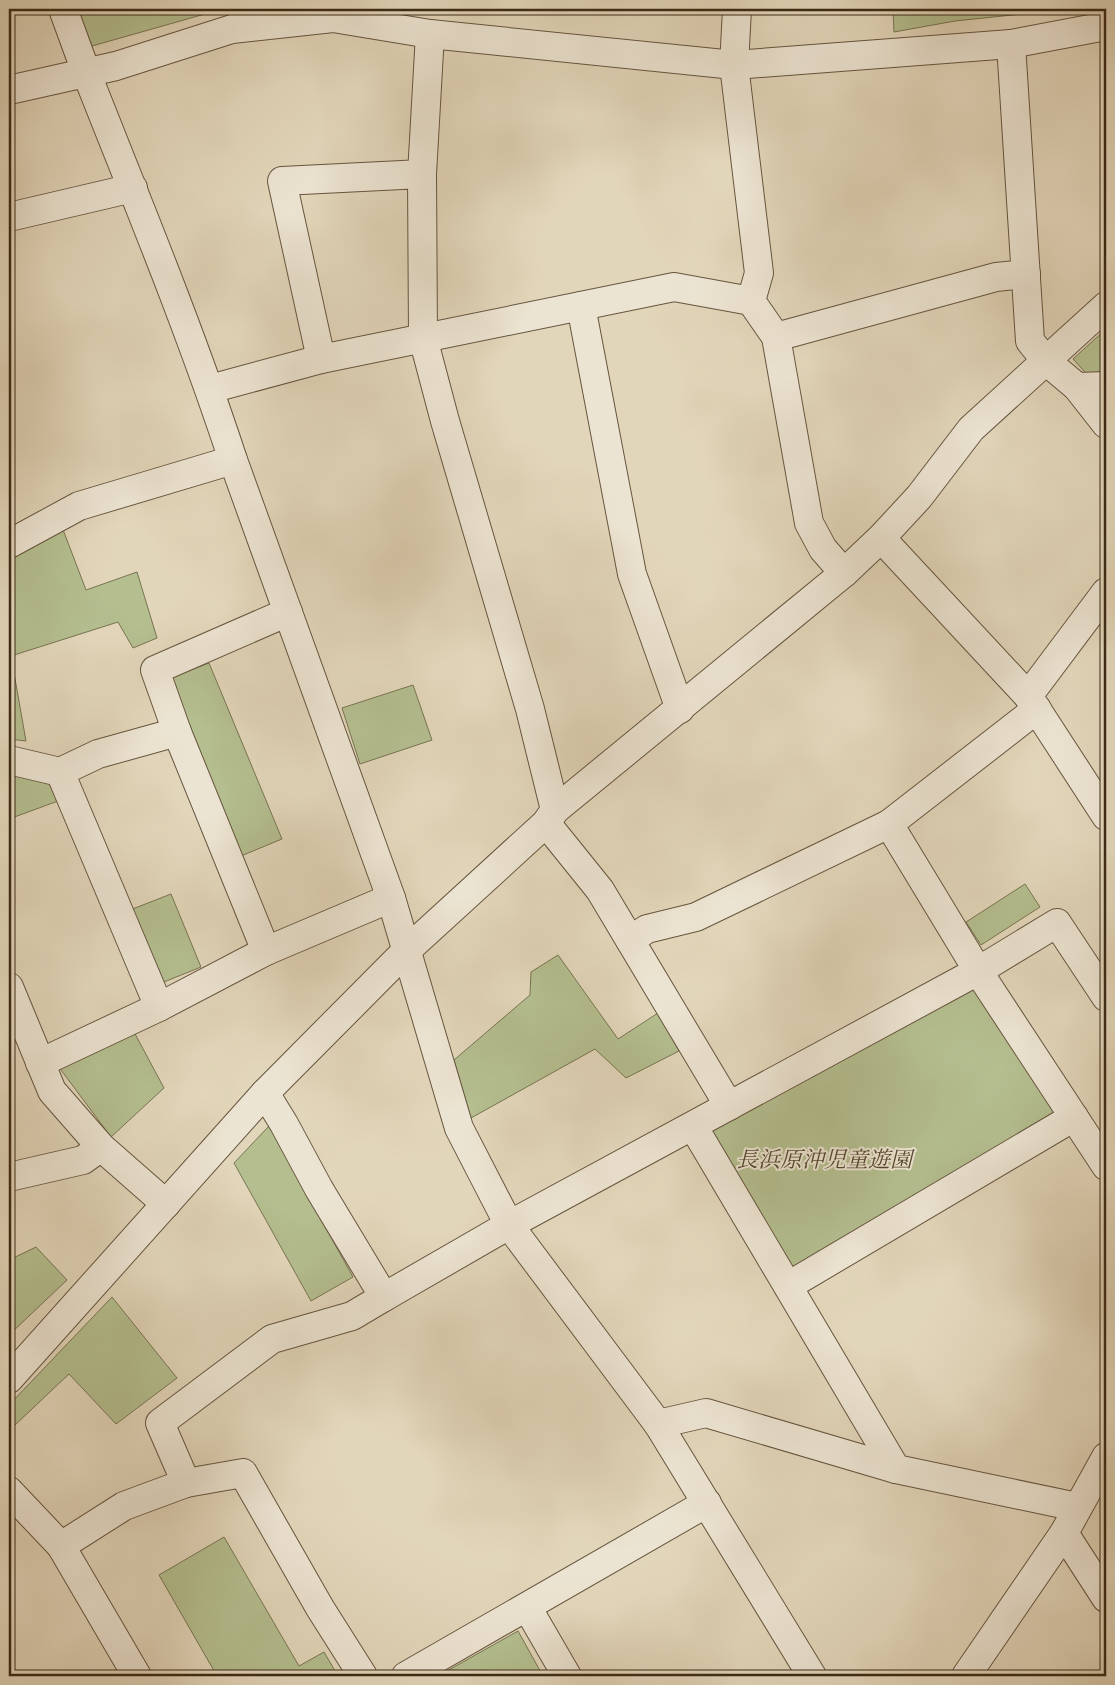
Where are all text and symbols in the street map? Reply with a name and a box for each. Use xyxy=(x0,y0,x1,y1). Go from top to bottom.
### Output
park label: 長浜原沖児童遊園 xyxy=(736,1145,915,1174)

